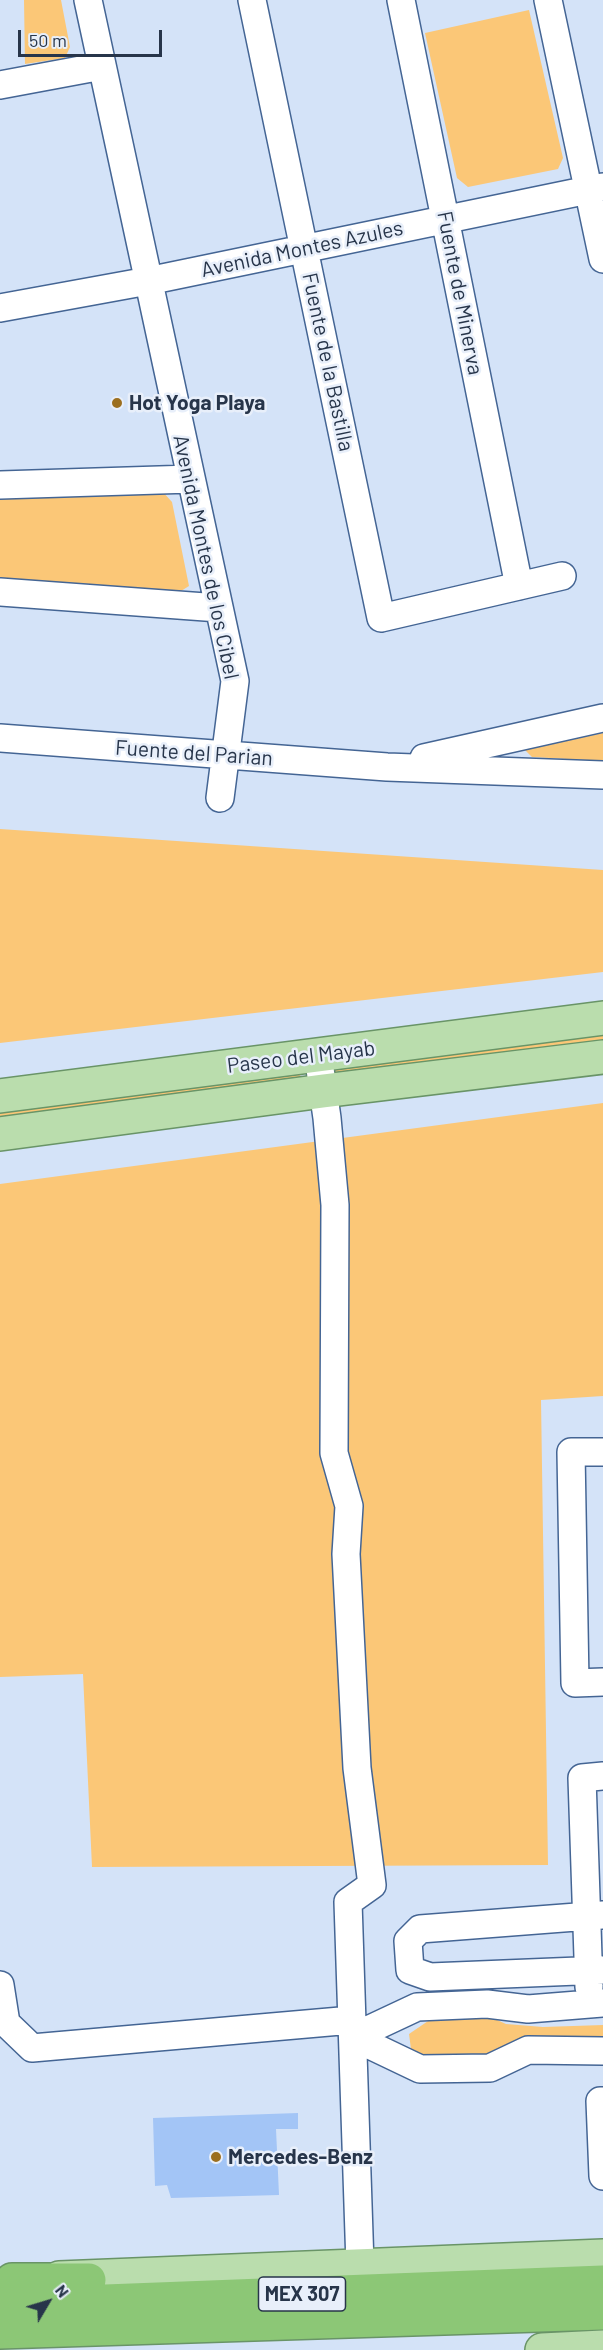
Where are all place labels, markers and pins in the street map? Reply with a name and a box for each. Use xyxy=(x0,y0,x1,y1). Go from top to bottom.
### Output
place label: Hot Yoga Playa xyxy=(129,390,265,416)
marker: Hot Yoga Playa xyxy=(110,396,124,410)
place label: Mercedes-Benz xyxy=(228,2144,373,2170)
marker: Mercedes-Benz xyxy=(209,2150,223,2164)

